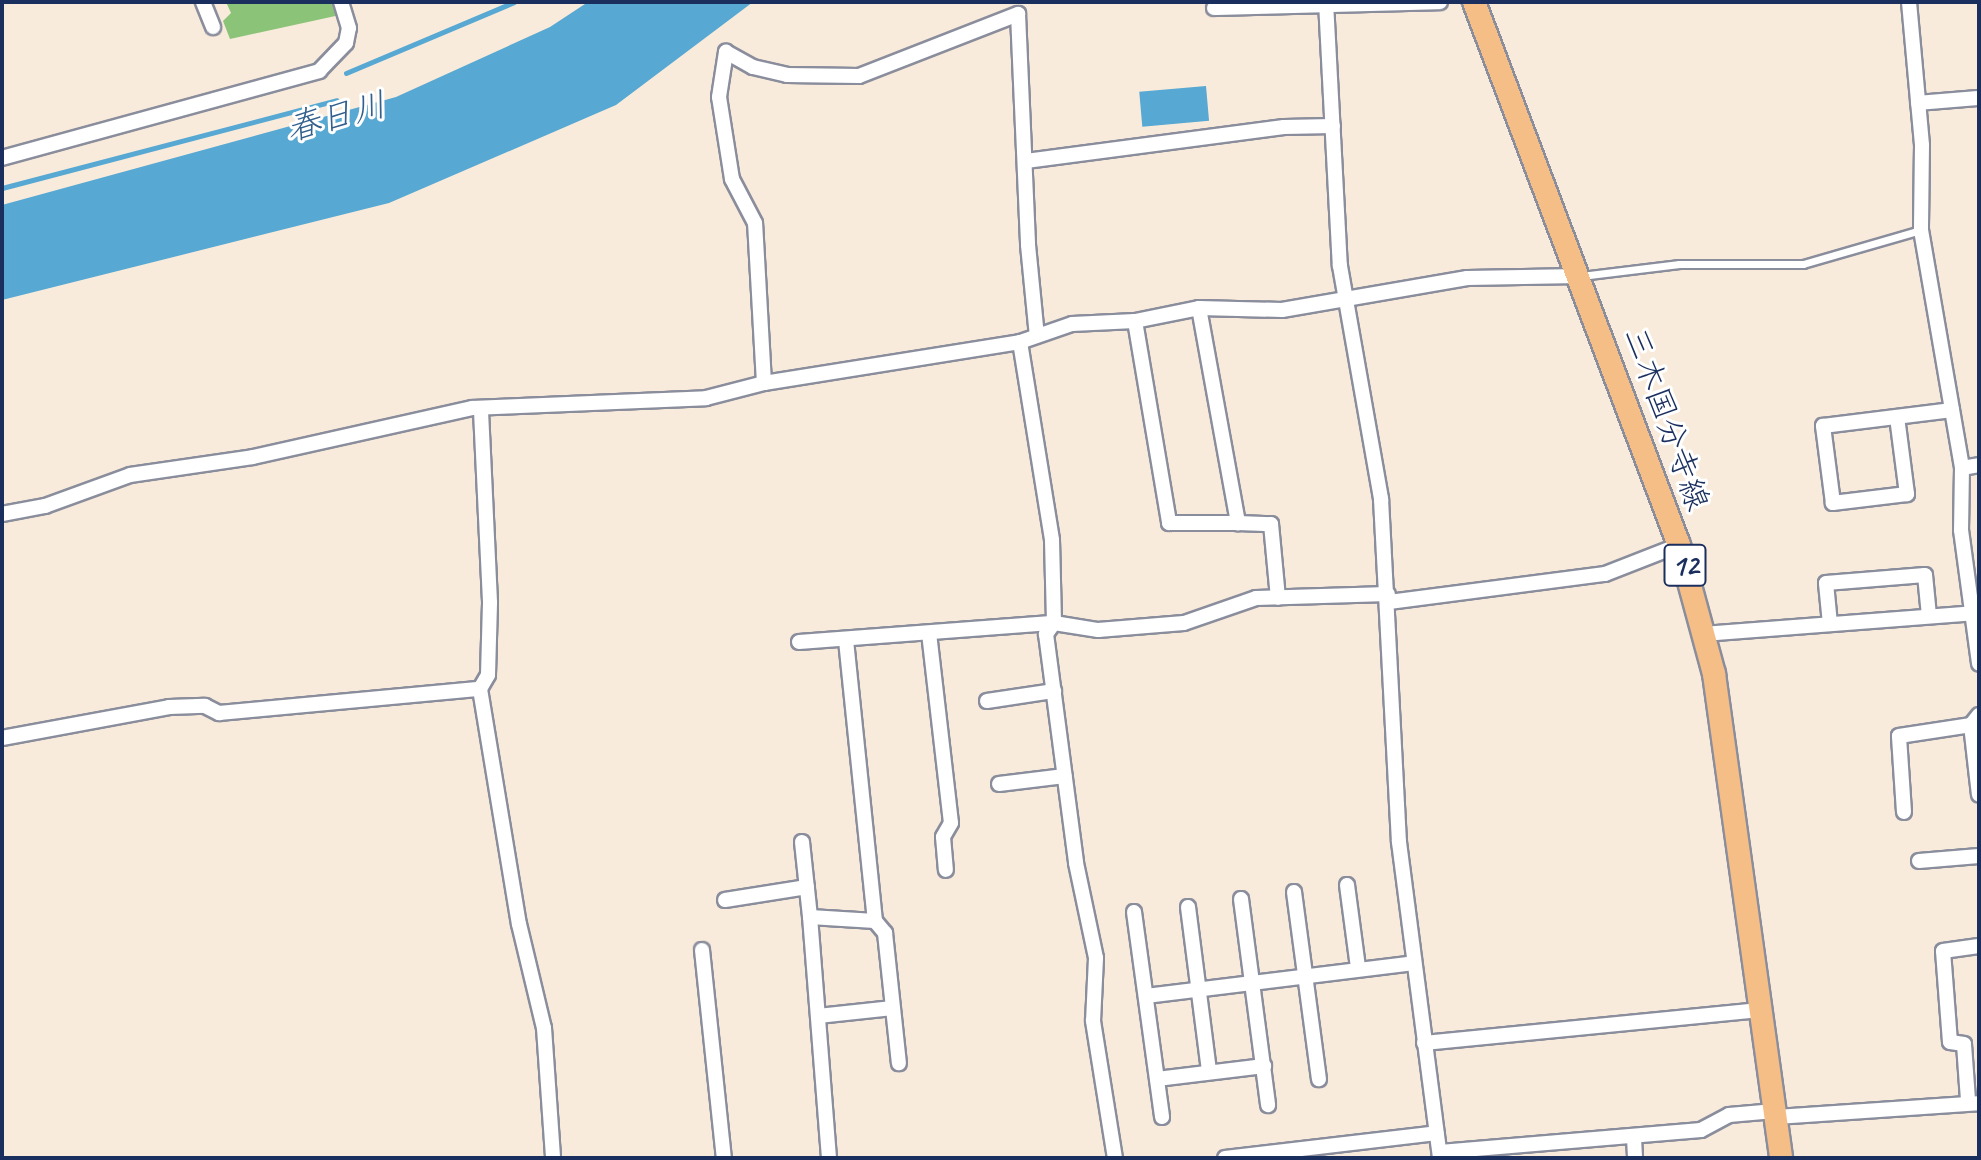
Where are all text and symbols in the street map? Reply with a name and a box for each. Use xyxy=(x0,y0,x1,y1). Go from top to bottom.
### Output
water label: 春日川 xyxy=(281,83,391,149)
street label: 三木国分寺線 xyxy=(1615,322,1717,516)
road number: 12 xyxy=(1663,539,1707,591)

